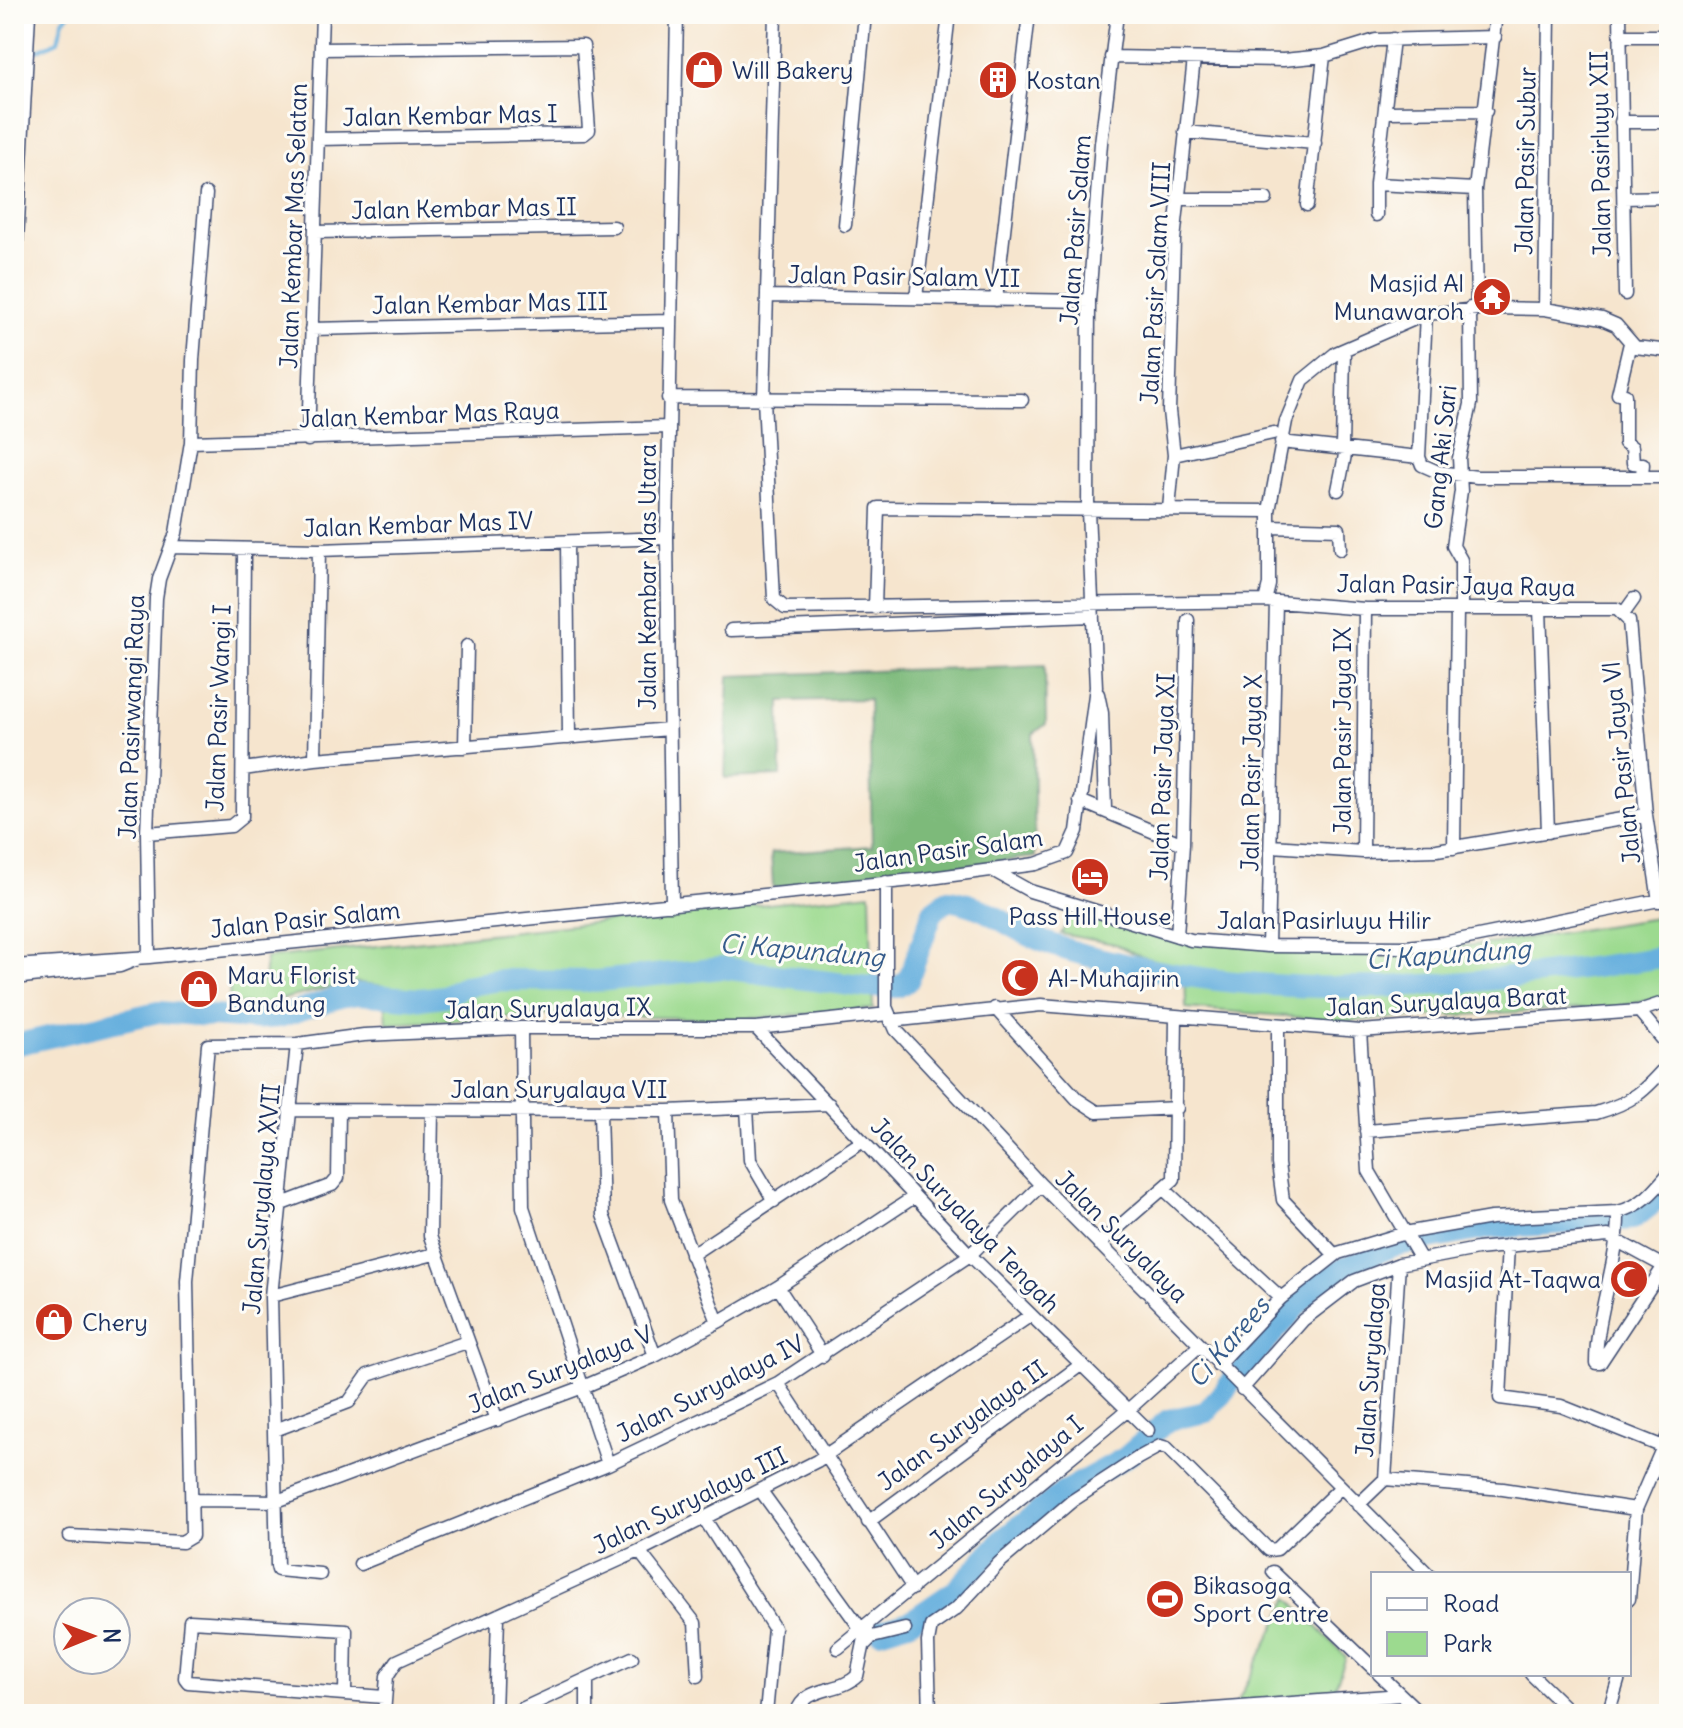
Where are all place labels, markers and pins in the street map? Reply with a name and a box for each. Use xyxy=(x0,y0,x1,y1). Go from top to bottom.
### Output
shop icon: Will Bakery xyxy=(683,49,725,91)
place label: Will Bakery xyxy=(732,55,854,85)
building icon: Kostan xyxy=(977,59,1019,101)
place label: Kostan xyxy=(1026,65,1101,95)
place label: Masjid Al Munawaroh xyxy=(1334,268,1464,326)
temple icon: Masjid Al Munawaroh xyxy=(1471,276,1513,318)
hotel icon: Pass Hill House xyxy=(1069,856,1111,898)
place label: Pass Hill House xyxy=(1009,901,1171,931)
mosque icon: Al-Muhajirin xyxy=(999,957,1041,999)
place label: Maru Florist Bandung xyxy=(227,960,356,1018)
place label: Al-Muhajirin xyxy=(1048,963,1180,993)
shop icon: Maru Florist Bandung xyxy=(178,968,220,1010)
mosque icon: Masjid At-Taqwa xyxy=(1608,1258,1650,1300)
place label: Masjid At-Taqwa xyxy=(1424,1264,1601,1294)
shop icon: Chery xyxy=(33,1301,75,1343)
place label: Chery xyxy=(82,1307,148,1337)
place label: Bikasoga Sport Centre xyxy=(1193,1570,1329,1628)
sports icon: Bikasoga Sport Centre xyxy=(1144,1578,1186,1620)

